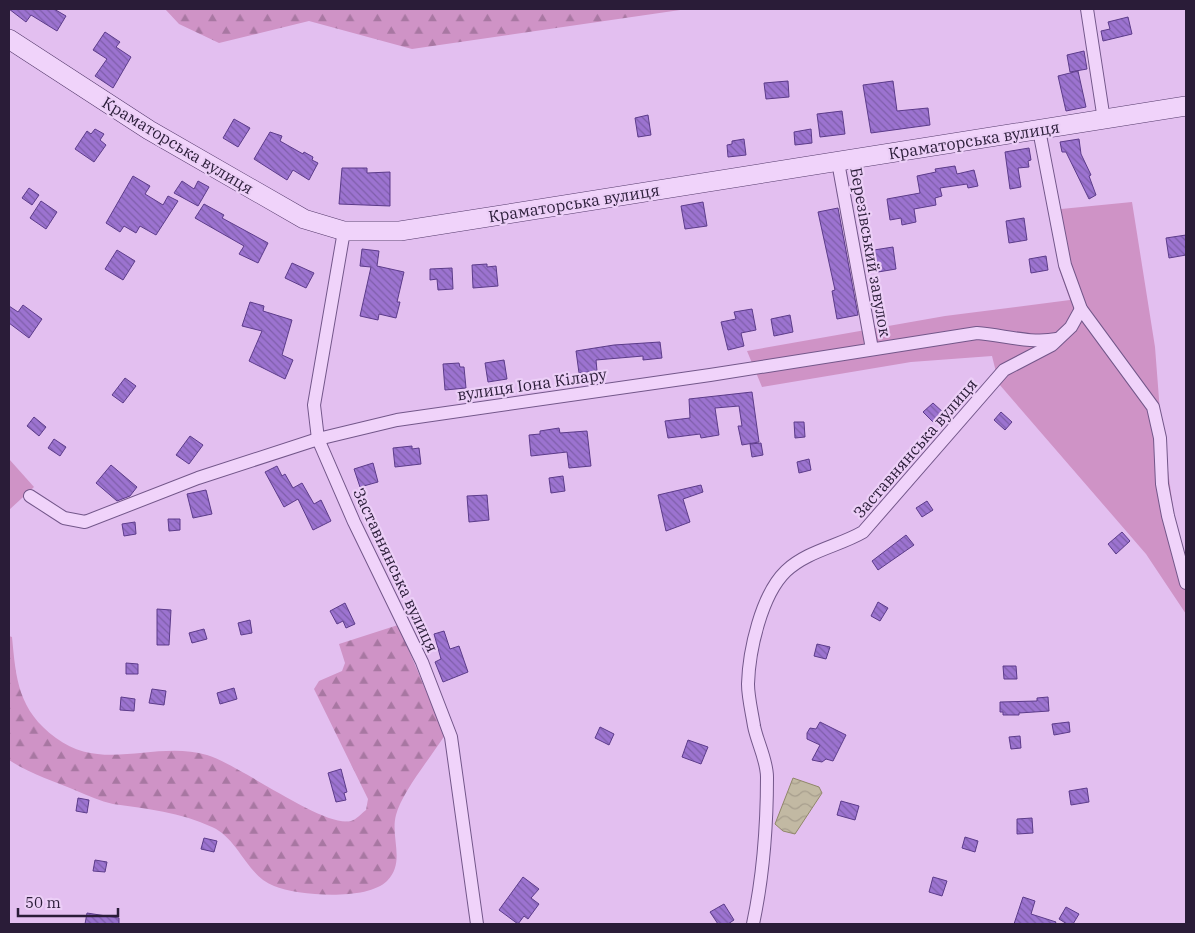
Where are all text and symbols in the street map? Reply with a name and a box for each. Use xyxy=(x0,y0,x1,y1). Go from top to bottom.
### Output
street label: Краматорська вулиця xyxy=(99,92,257,198)
street label: Краматорська вулиця xyxy=(887,117,1061,163)
street label: Березівський завулок xyxy=(846,166,896,339)
street label: Краматорська вулиця xyxy=(487,180,661,226)
street label: вулиця Іона Кілару xyxy=(456,364,609,404)
street label: Заставнянська вулиця xyxy=(849,374,981,522)
street label: Заставнянська вулиця xyxy=(349,485,443,655)
scale bar xyxy=(18,886,118,918)
text: 50 m xyxy=(25,893,61,912)

